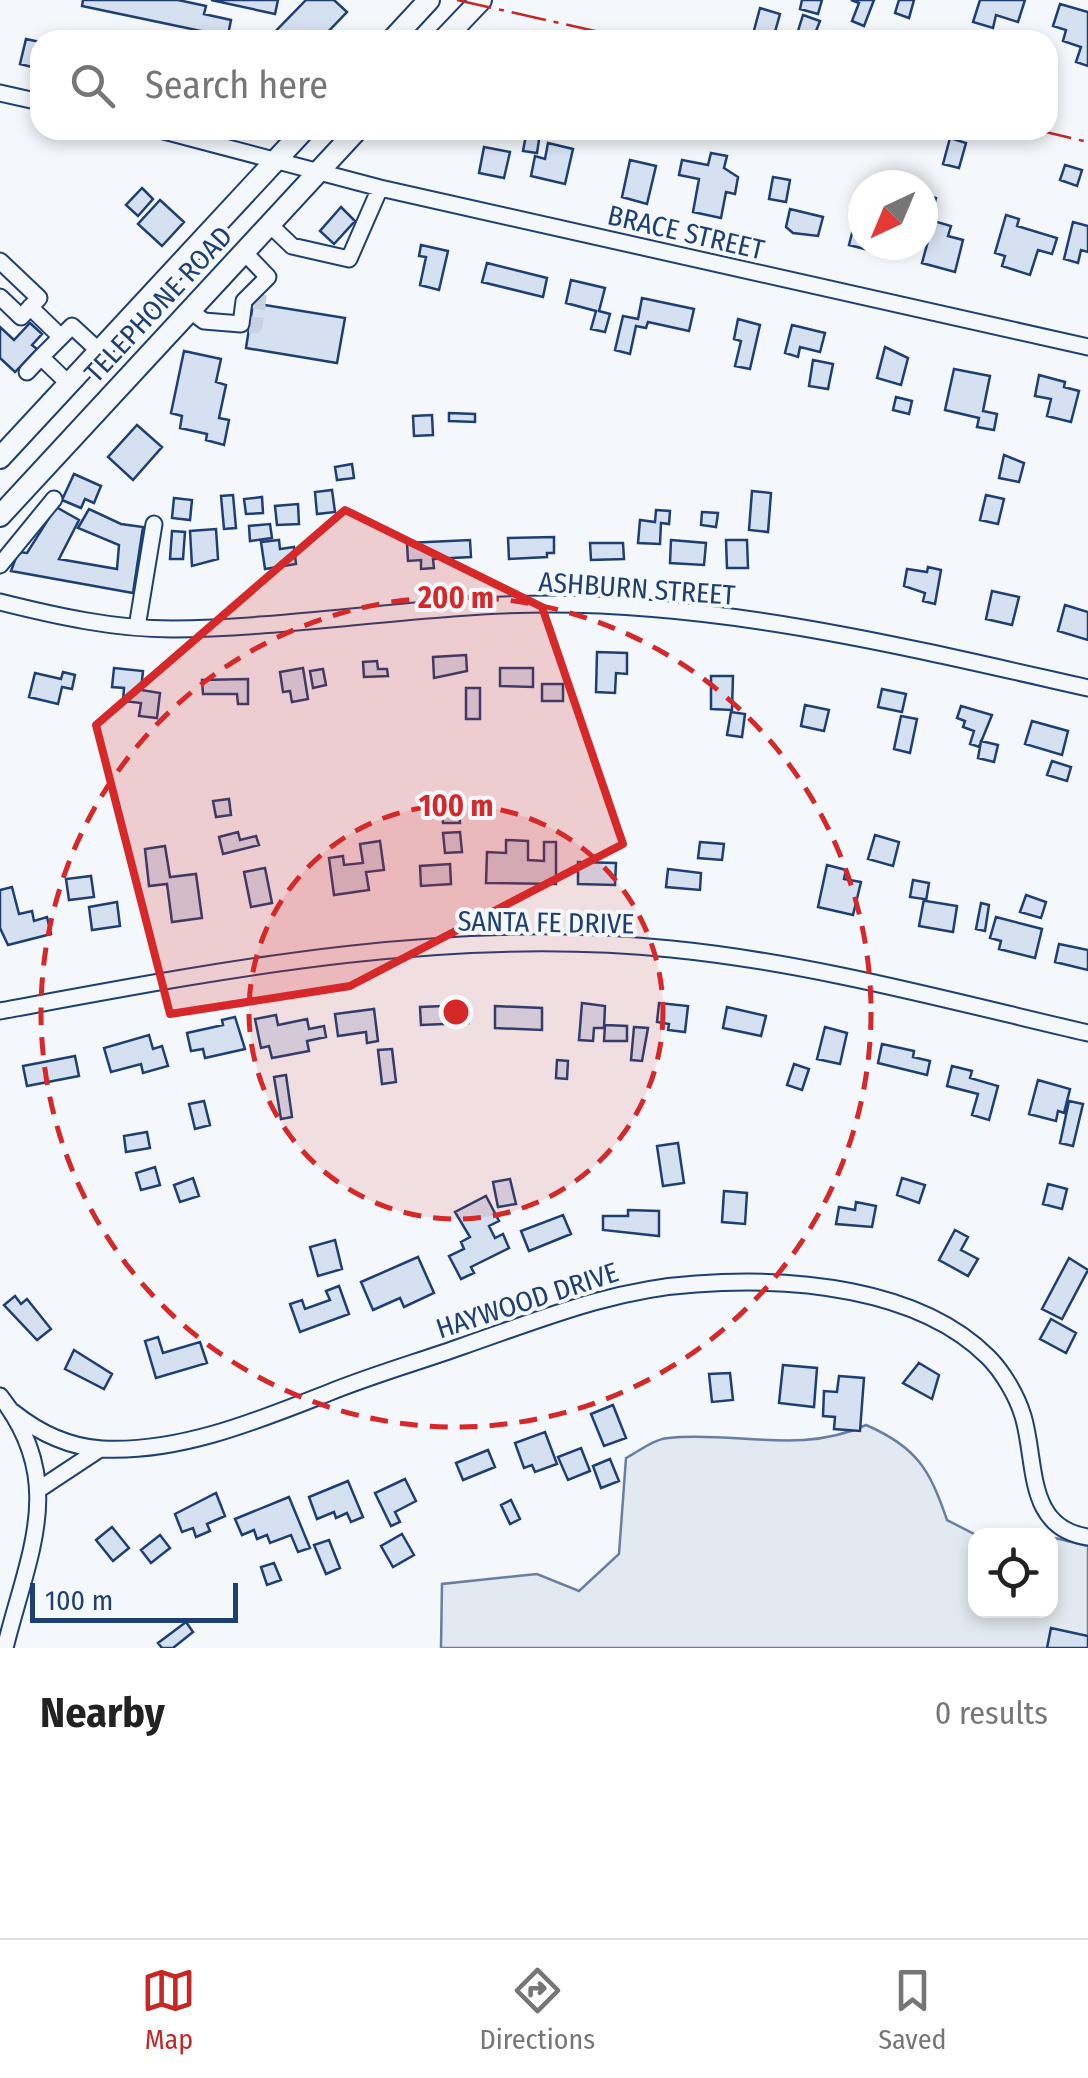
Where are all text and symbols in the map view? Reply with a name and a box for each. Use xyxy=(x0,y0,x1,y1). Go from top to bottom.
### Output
search box xyxy=(30,30,1058,140)
icon: search xyxy=(65,58,120,113)
text: Search here xyxy=(145,62,328,108)
north arrow xyxy=(848,170,938,260)
street label: BRACE STREET xyxy=(604,198,767,267)
street label: TELEPHONE ROAD xyxy=(78,220,239,389)
street label: ASHBURN STREET xyxy=(538,565,736,612)
text: 200 m xyxy=(417,580,494,616)
text: 100 m xyxy=(419,788,493,824)
street label: SANTA FE DRIVE xyxy=(457,904,635,941)
centre of rings xyxy=(438,994,474,1030)
street label: HAYWOOD DRIVE xyxy=(432,1256,622,1345)
map controls xyxy=(968,1528,1058,1618)
button: locate xyxy=(968,1528,1058,1618)
scale bar xyxy=(30,1578,238,1622)
text: 100 m xyxy=(45,1584,113,1617)
text: Nearby xyxy=(40,1688,165,1738)
text: 0 results xyxy=(935,1694,1048,1732)
tab: Map xyxy=(141,1963,196,2056)
tab: Directions xyxy=(479,1963,595,2056)
tab: Saved xyxy=(878,1963,947,2056)

